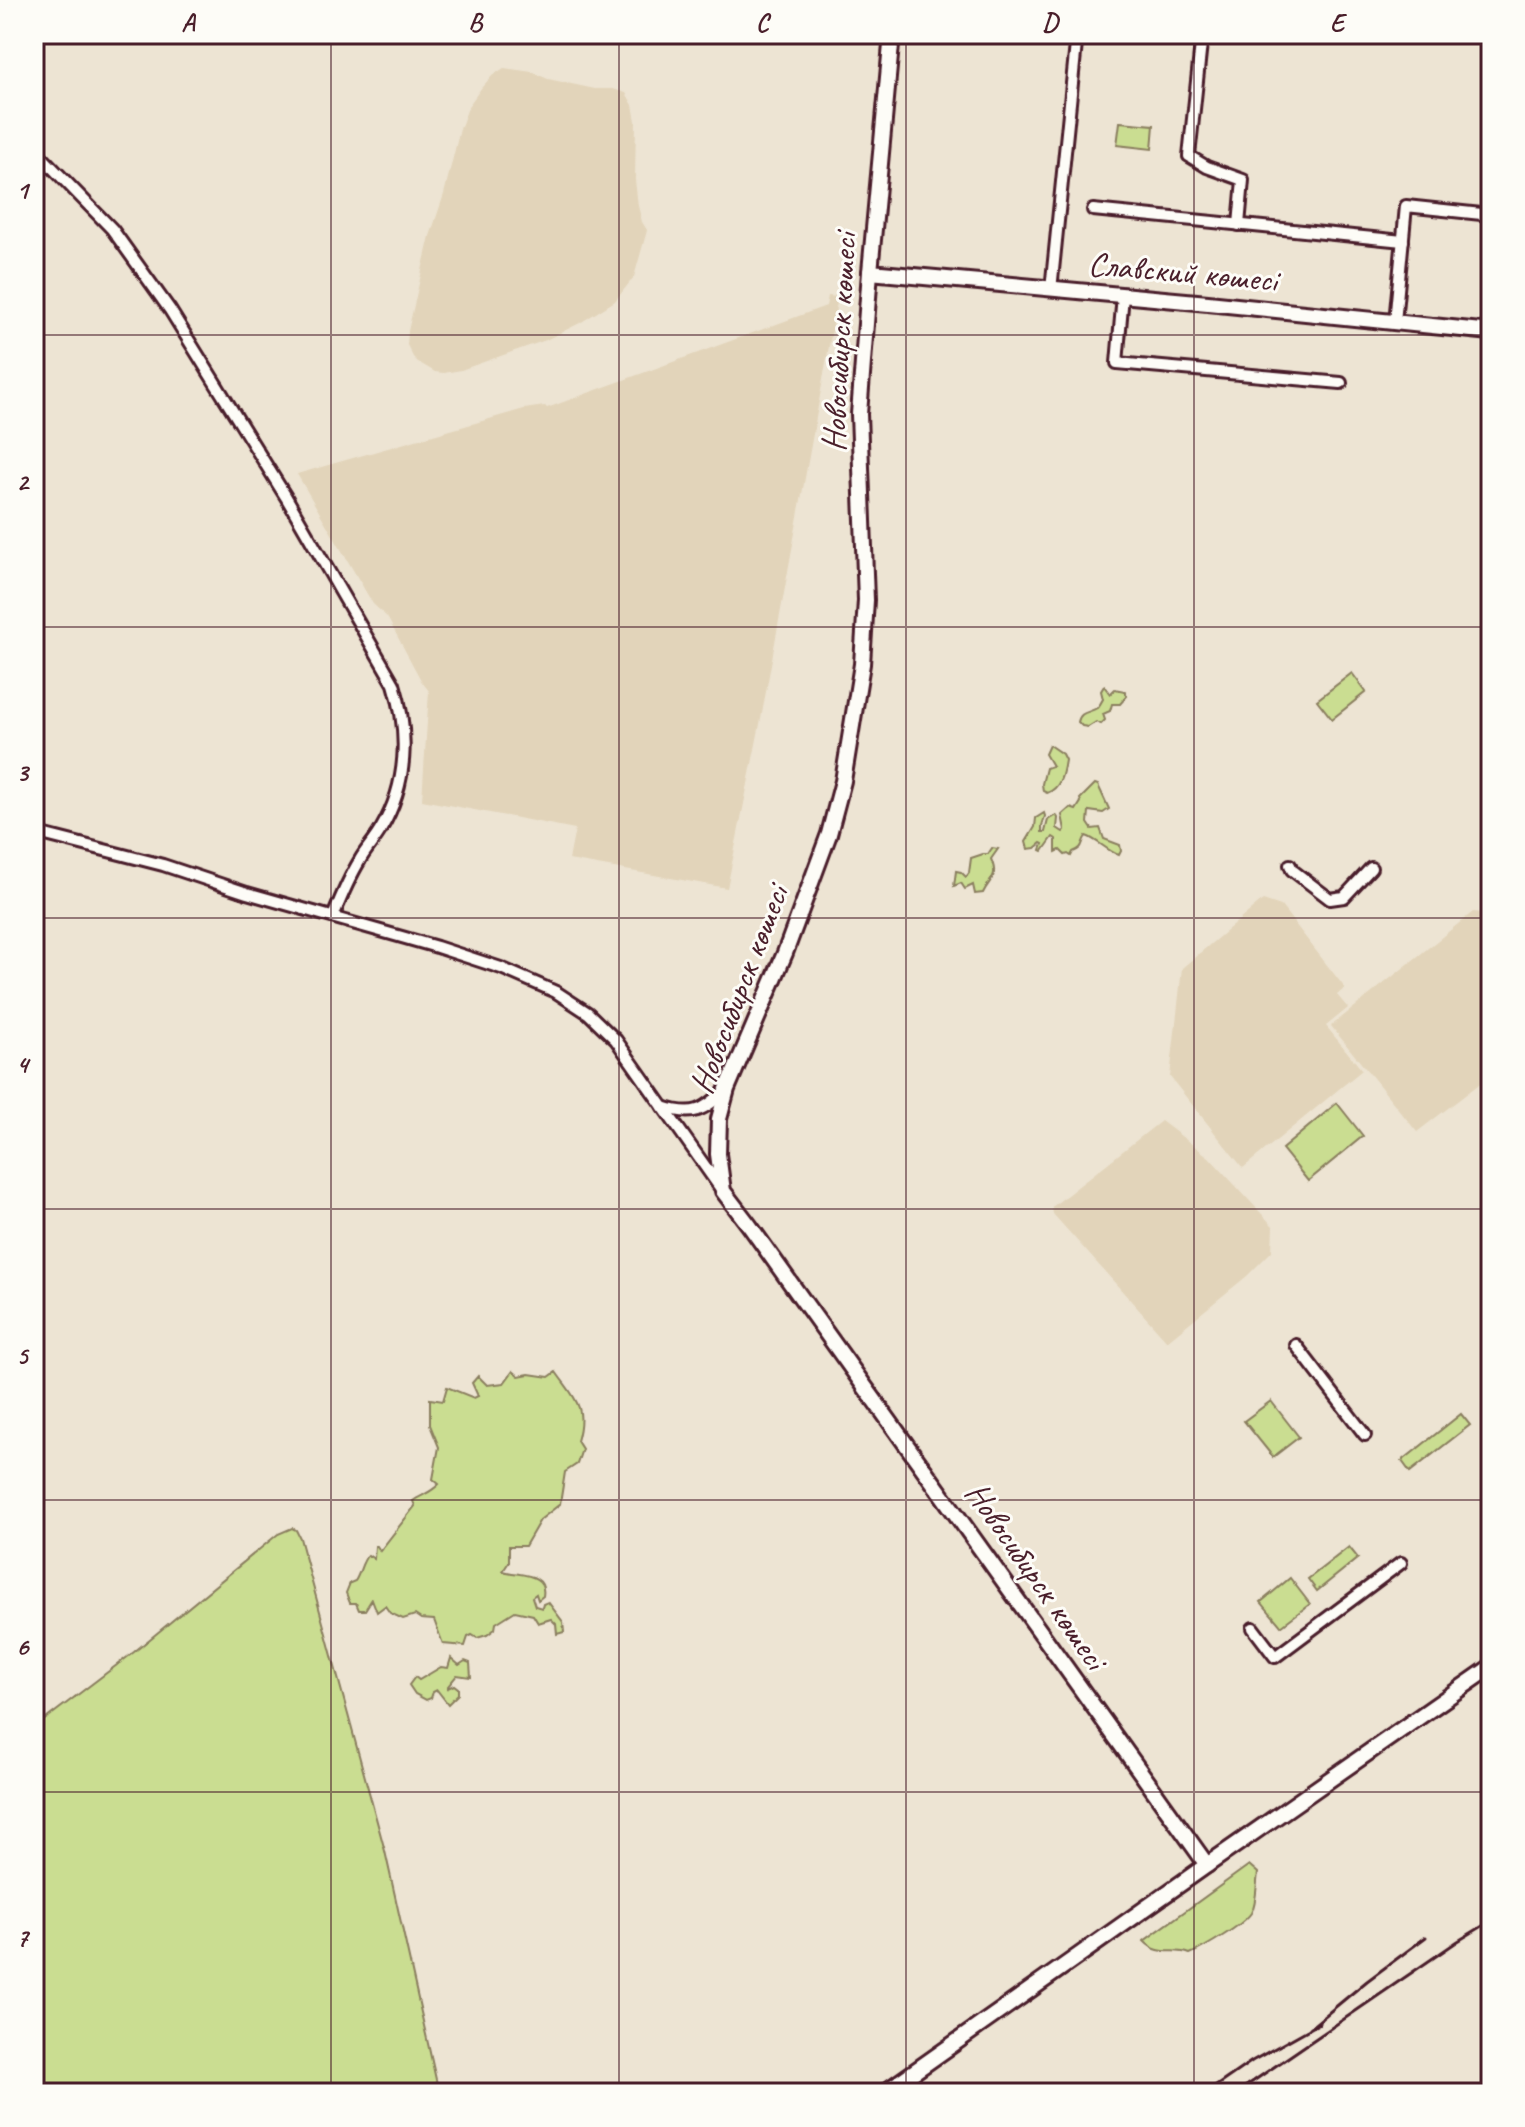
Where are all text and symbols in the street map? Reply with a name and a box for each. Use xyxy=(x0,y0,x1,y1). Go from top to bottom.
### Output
text: A xyxy=(181,6,196,39)
text: B xyxy=(468,6,484,39)
text: C xyxy=(756,6,772,39)
text: D xyxy=(1042,6,1060,39)
text: E xyxy=(1330,6,1348,39)
text: 1 xyxy=(16,174,31,207)
street label: Новосибирск көшесі xyxy=(811,228,866,453)
street label: Славский көшесі xyxy=(1087,242,1283,302)
text: 2 xyxy=(16,465,30,498)
text: 3 xyxy=(16,756,30,789)
street label: Новосибирск көшесі xyxy=(679,876,799,1099)
text: 4 xyxy=(16,1048,31,1081)
text: 5 xyxy=(16,1339,30,1372)
street label: Новосибирск көшесі xyxy=(956,1473,1119,1680)
text: 6 xyxy=(16,1630,30,1663)
text: 7 xyxy=(16,1921,30,1954)

